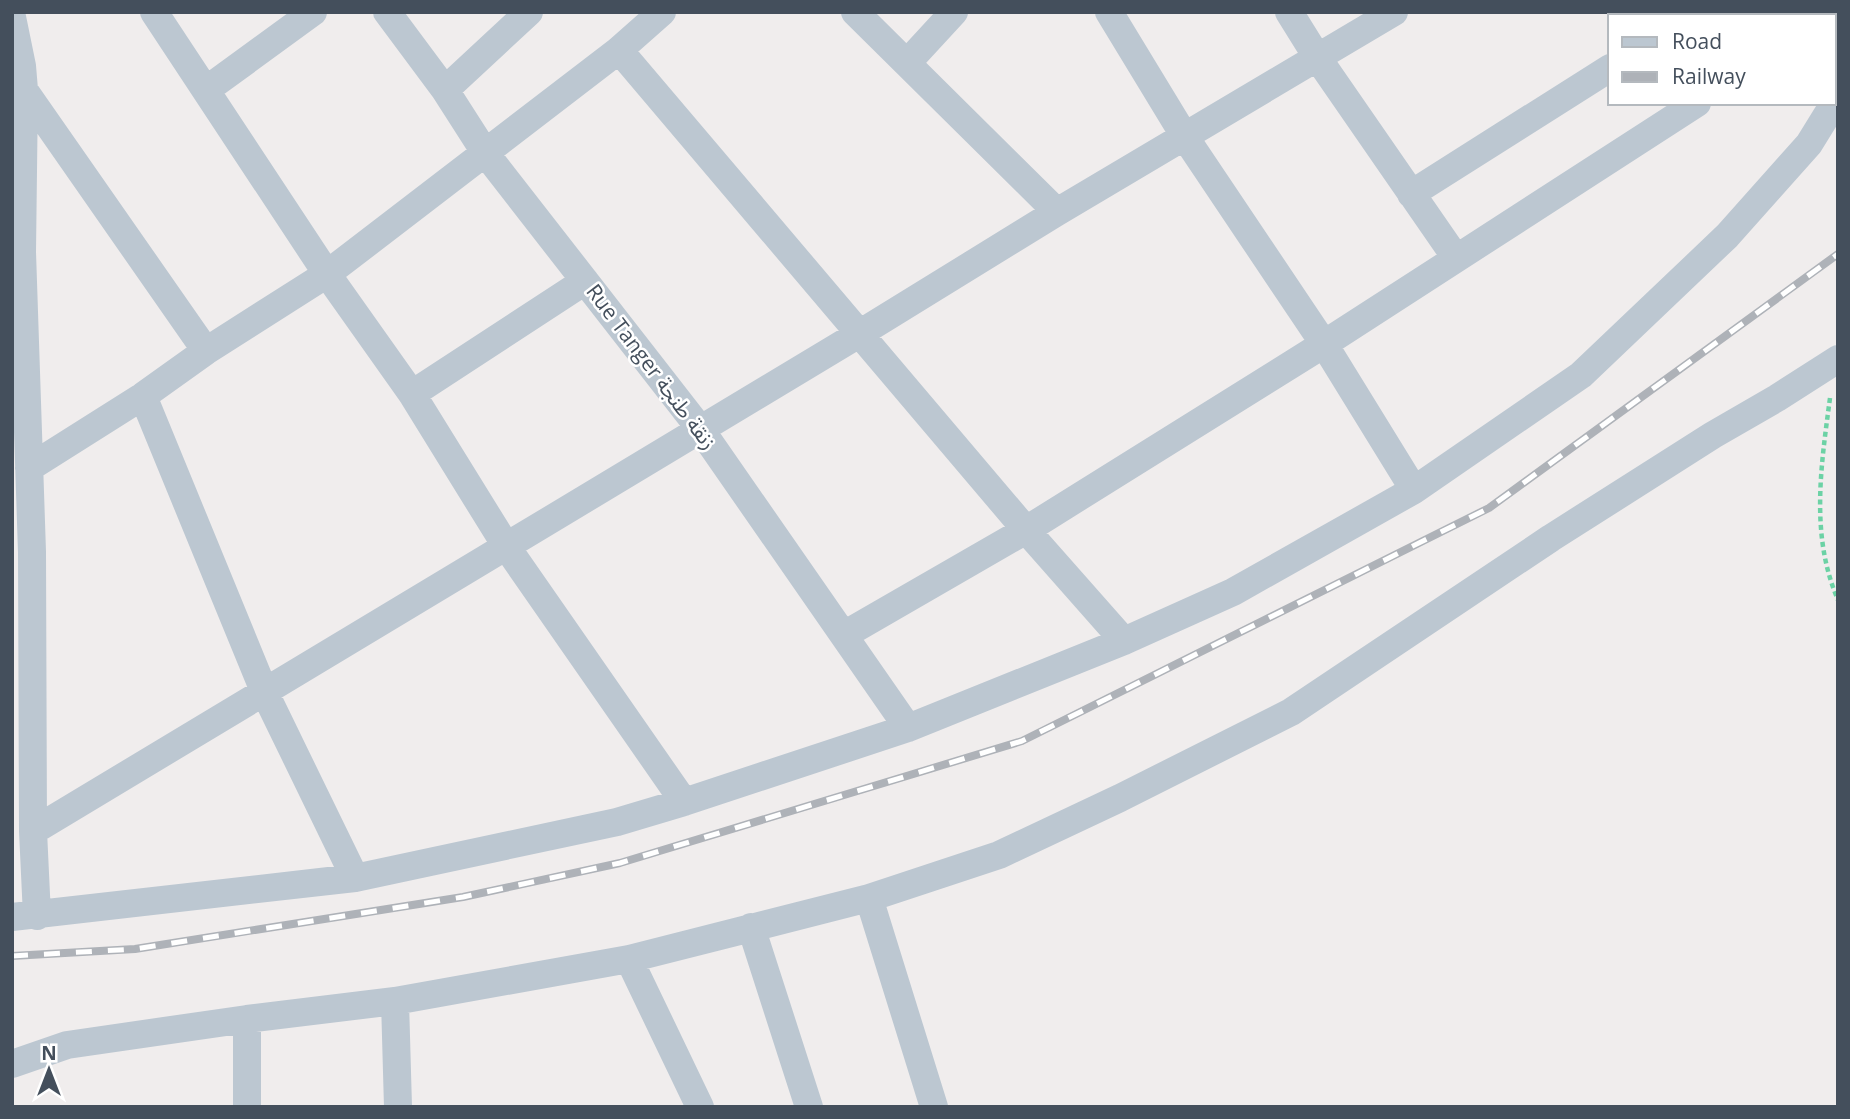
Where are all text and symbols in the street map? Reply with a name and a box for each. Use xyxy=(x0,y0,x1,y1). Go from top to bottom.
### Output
legend xyxy=(1608,14,1836,105)
text: Road xyxy=(1672,27,1722,55)
text: Railway xyxy=(1672,62,1746,90)
street label: Rue Tanger زنقة طنجة xyxy=(580,278,723,455)
north arrow xyxy=(14,1035,84,1105)
text: N xyxy=(41,1040,57,1066)

